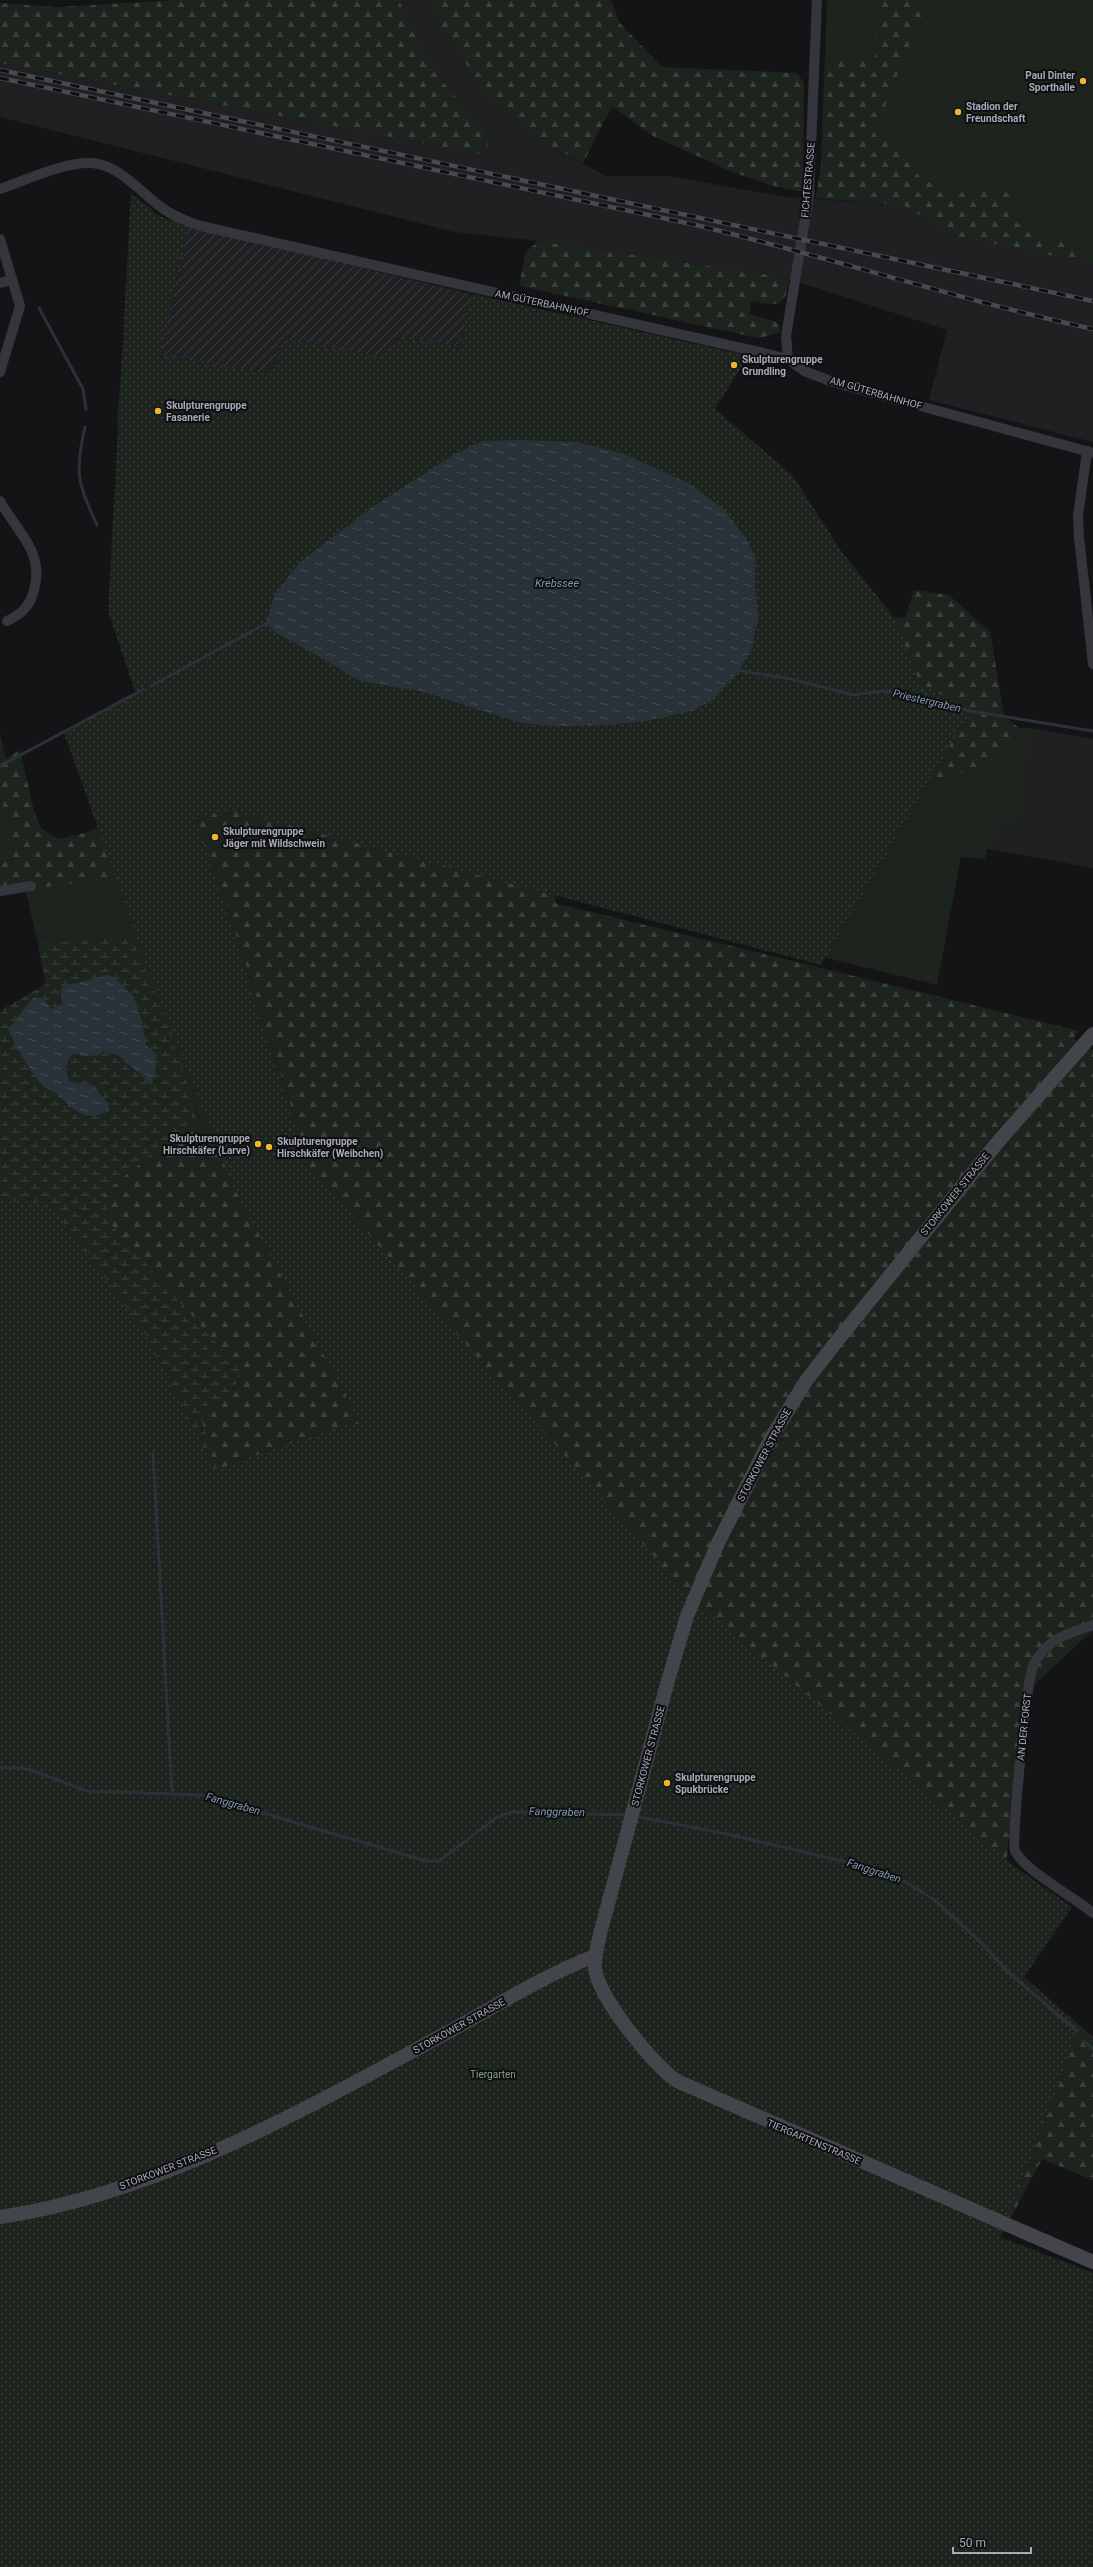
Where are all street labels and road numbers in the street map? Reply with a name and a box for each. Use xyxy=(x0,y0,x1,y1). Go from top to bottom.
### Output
street label: FICHTESTRASSE xyxy=(799,142,817,218)
street label: AM GÜTERBAHNHOF xyxy=(494,287,590,318)
street label: AM GÜTERBAHNHOF xyxy=(829,374,924,412)
street label: STORKOWER STRASSE xyxy=(918,1150,992,1238)
street label: STORKOWER STRASSE xyxy=(735,1407,793,1503)
street label: AN DER FORST xyxy=(1015,1693,1033,1761)
street label: STORKOWER STRASSE xyxy=(629,1704,667,1807)
street label: STORKOWER STRASSE xyxy=(411,1996,507,2056)
street label: TIERGARTENSTRASSE xyxy=(766,2117,863,2167)
street label: STORKOWER STRASSE xyxy=(118,2144,218,2192)

